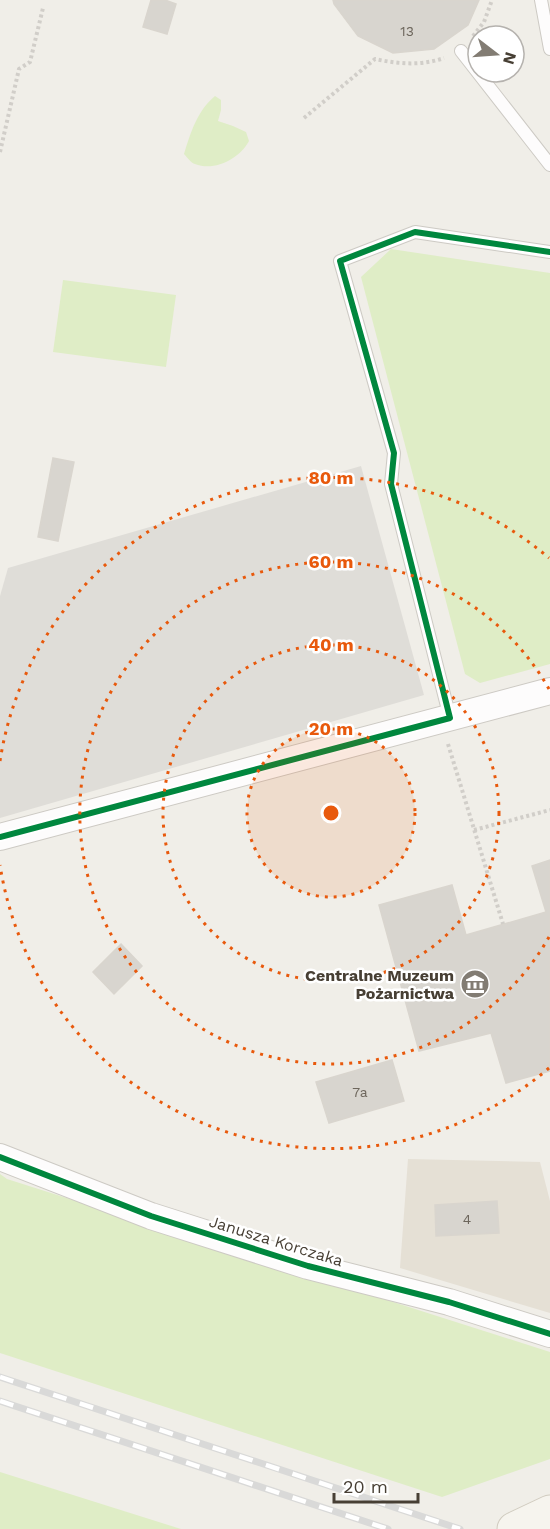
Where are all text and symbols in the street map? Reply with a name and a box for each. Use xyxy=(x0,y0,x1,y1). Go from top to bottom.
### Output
house number: 13 xyxy=(400,23,414,39)
north arrow xyxy=(466,24,526,84)
text: N xyxy=(499,50,521,67)
text: 80 m xyxy=(309,467,353,488)
text: 60 m xyxy=(309,551,353,572)
text: 40 m xyxy=(308,634,354,655)
text: 20 m xyxy=(309,718,353,739)
centre of rings xyxy=(321,803,341,823)
place label: Centralne Muzeum Pożarnictwa xyxy=(305,966,455,1003)
museum icon: Centralne Muzeum Pożarnictwa xyxy=(459,968,491,1000)
house number: 7a xyxy=(352,1084,368,1100)
house number: 4 xyxy=(463,1211,471,1227)
street label: Janusza Korczaka xyxy=(207,1212,345,1270)
scale bar xyxy=(334,1466,418,1504)
text: 20 m xyxy=(343,1476,388,1497)

